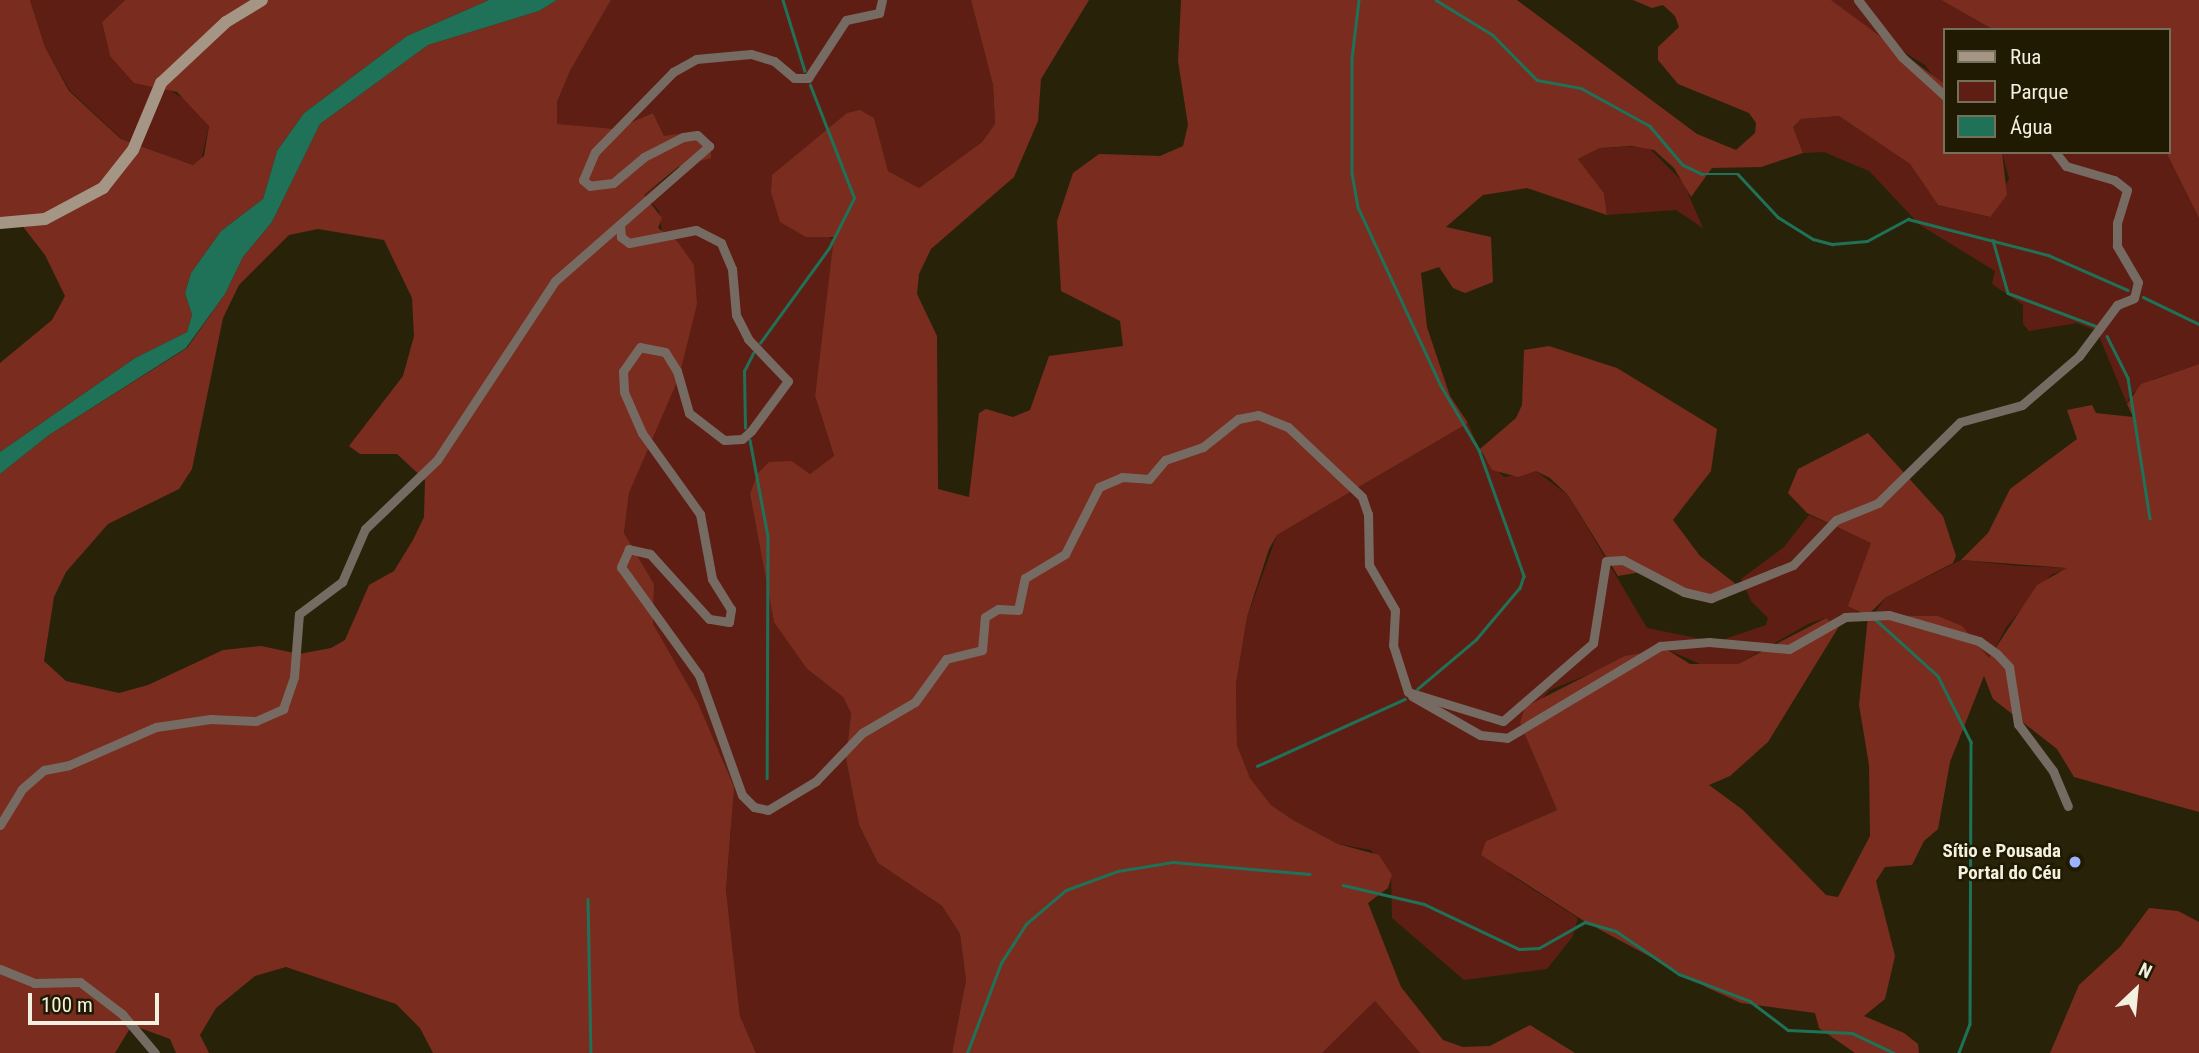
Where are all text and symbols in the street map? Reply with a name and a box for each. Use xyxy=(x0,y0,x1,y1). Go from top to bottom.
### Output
legend xyxy=(1944,28,2171,154)
text: Rua xyxy=(2010,45,2041,69)
text: Parque xyxy=(2010,80,2068,104)
text: Água xyxy=(2010,115,2053,139)
place label: Sítio e Pousada Portal do Céu xyxy=(1942,840,2061,884)
marker: Sítio e Pousada Portal do Céu xyxy=(2067,854,2083,870)
north arrow xyxy=(2101,955,2171,1025)
text: N xyxy=(2135,958,2156,984)
scale bar xyxy=(32,979,163,1023)
text: 100 m xyxy=(41,993,93,1017)

